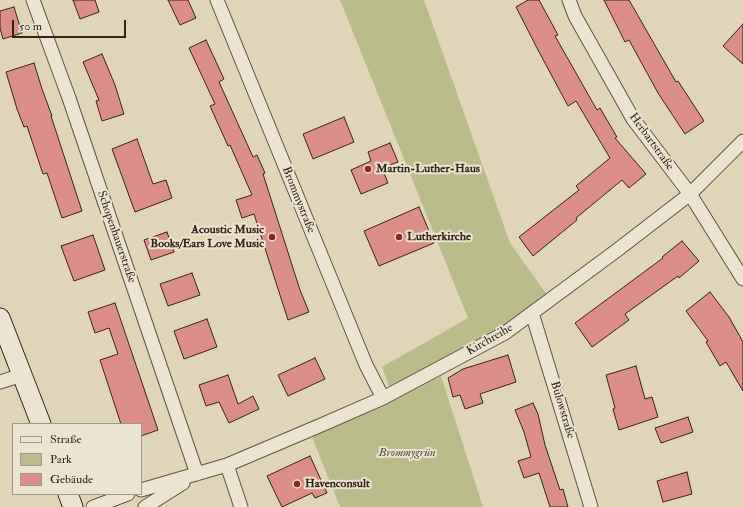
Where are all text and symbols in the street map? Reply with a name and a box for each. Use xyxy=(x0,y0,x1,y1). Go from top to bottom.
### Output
scale bar xyxy=(14,12,128,38)
text: 50 m xyxy=(19,19,42,34)
street label: Herbartstraße xyxy=(625,111,677,173)
place label: Martin-Luther-Haus xyxy=(376,162,480,176)
marker: Martin-Luther-Haus xyxy=(363,164,373,174)
street label: Brommystraße xyxy=(278,165,318,235)
street label: Schopenhauerstraße xyxy=(93,189,139,285)
place label: Acoustic Music Books/Ears Love Music xyxy=(150,223,264,251)
place label: Lutherkirche xyxy=(407,230,471,244)
marker: Acoustic Music Books/Ears Love Music xyxy=(267,232,277,242)
marker: Lutherkirche xyxy=(394,232,404,242)
street label: Kirchreihe xyxy=(464,321,516,359)
street label: Bülowstraße xyxy=(546,380,578,440)
legend xyxy=(12,423,142,495)
text: Straße xyxy=(50,432,81,447)
park label: Brommygrün xyxy=(378,446,436,460)
text: Park xyxy=(50,452,72,467)
text: Gebäude xyxy=(50,472,93,487)
place label: Havenconsult xyxy=(305,477,370,491)
marker: Havenconsult xyxy=(292,479,302,489)

